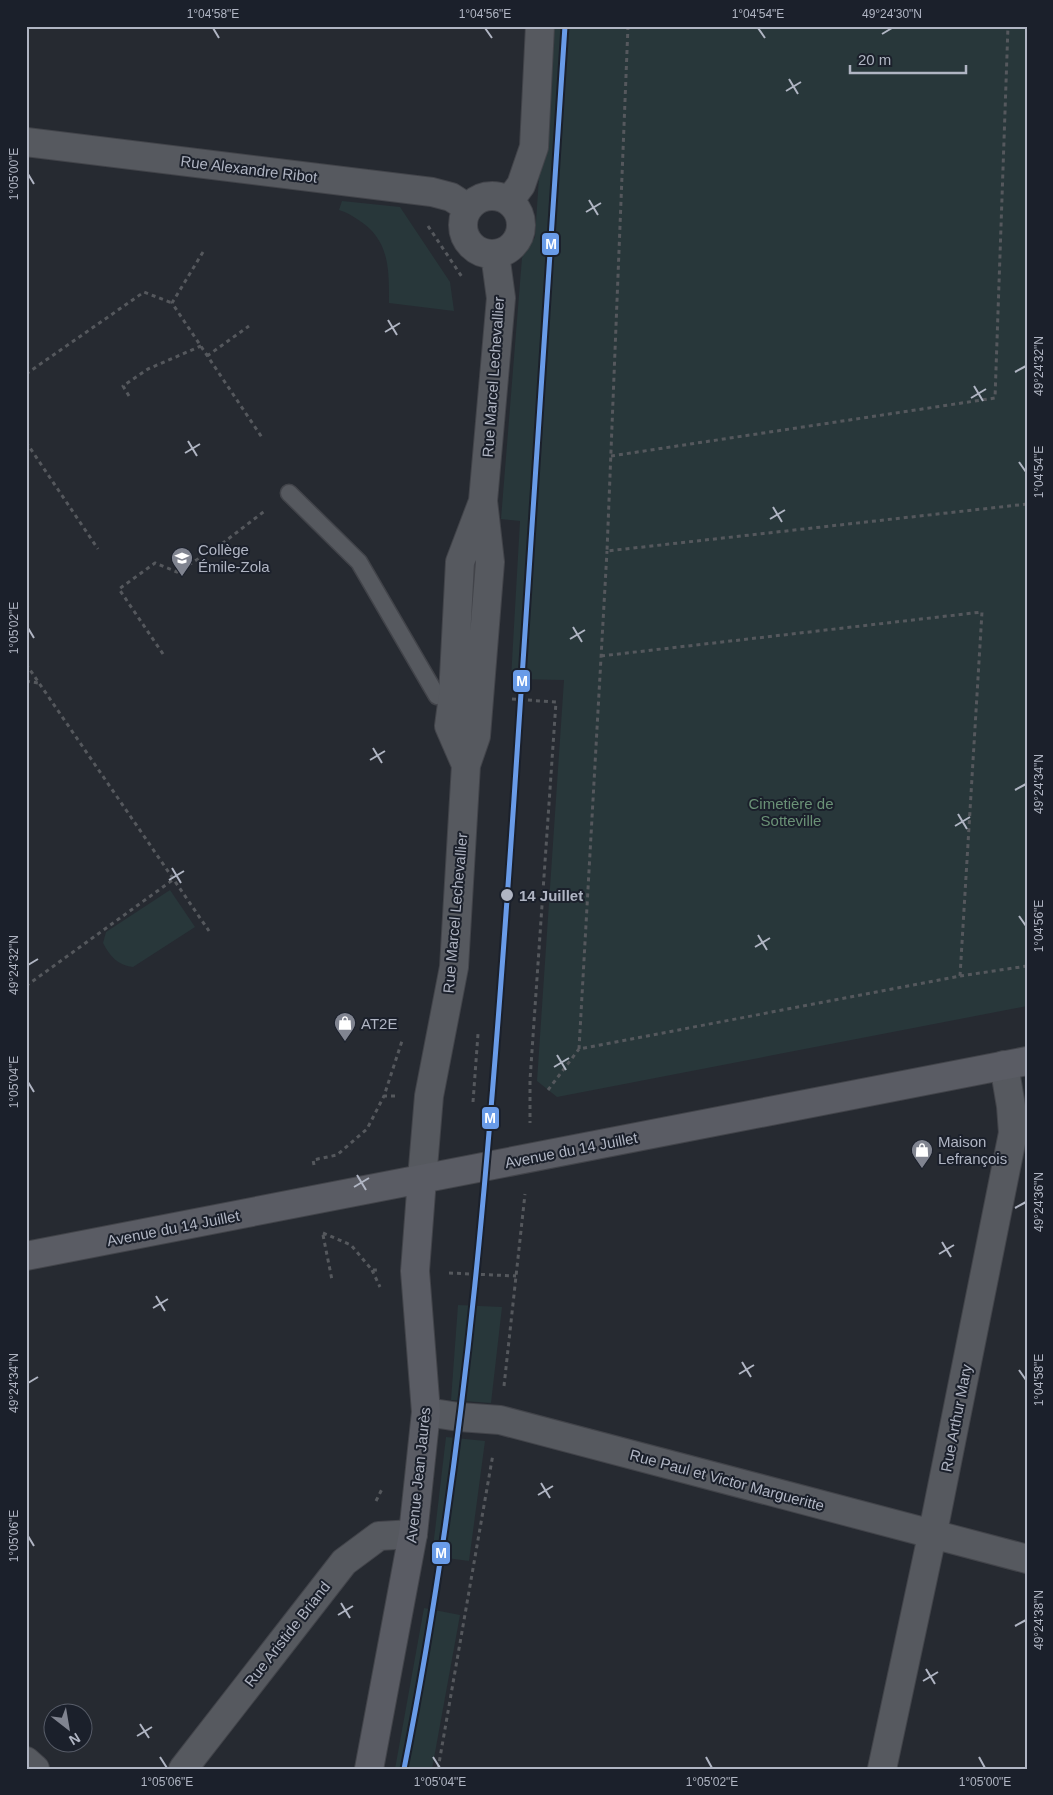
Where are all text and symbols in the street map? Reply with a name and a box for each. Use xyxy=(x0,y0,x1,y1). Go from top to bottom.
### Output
text: 1°04'58"E xyxy=(187,7,239,21)
text: 1°04'56"E xyxy=(459,7,511,21)
text: 1°04'54"E xyxy=(732,7,784,21)
text: 49°24'30"N xyxy=(862,7,922,21)
scale bar xyxy=(850,42,967,74)
text: 20 m xyxy=(858,51,891,68)
text: 1°05'00"E xyxy=(7,148,21,200)
street label: Rue Alexandre Ribot xyxy=(180,152,319,186)
line badge: M xyxy=(541,232,560,256)
text: M xyxy=(545,236,557,252)
street label: Rue Marcel Lechevallier xyxy=(479,296,507,458)
text: 49°24'32"N xyxy=(1032,336,1046,396)
text: 1°04'54"E xyxy=(1032,446,1046,498)
place label: Collège Émile-Zola xyxy=(198,541,270,575)
school or university icon: Collège Émile-Zola xyxy=(170,546,194,577)
text: 1°05'02"E xyxy=(7,602,21,654)
line badge: M xyxy=(512,669,531,693)
text: M xyxy=(516,673,528,689)
text: 49°24'34"N xyxy=(1032,754,1046,814)
park label: Cimetière de Sotteville xyxy=(748,795,834,829)
street label: Rue Marcel Lechevallier xyxy=(440,832,470,994)
marker: 14 Juillet xyxy=(499,887,515,903)
place label: 14 Juillet xyxy=(519,887,583,904)
text: 1°04'56"E xyxy=(1032,900,1046,952)
text: 49°24'32"N xyxy=(7,935,21,995)
shop icon: AT2E xyxy=(333,1011,357,1042)
place label: AT2E xyxy=(361,1015,397,1032)
text: 1°05'04"E xyxy=(7,1056,21,1108)
line badge: M xyxy=(481,1106,500,1130)
text: M xyxy=(484,1110,496,1126)
street label: Avenue du 14 Juillet xyxy=(503,1129,640,1171)
place label: Maison Lefrançois xyxy=(938,1133,1007,1167)
shop icon: Maison Lefrançois xyxy=(910,1138,934,1169)
text: 49°24'36"N xyxy=(1032,1172,1046,1232)
street label: Avenue du 14 Juillet xyxy=(105,1207,242,1249)
text: 49°24'34"N xyxy=(7,1353,21,1413)
text: 1°04'58"E xyxy=(1032,1354,1046,1406)
street label: Rue Arthur Mary xyxy=(937,1362,975,1473)
street label: Avenue Jean Jaurès xyxy=(402,1406,434,1544)
street label: Rue Paul et Victor Margueritte xyxy=(628,1446,826,1514)
text: 1°05'06"E xyxy=(7,1510,21,1562)
line badge: M xyxy=(431,1541,451,1565)
text: M xyxy=(435,1545,447,1561)
street label: Rue Aristide Briand xyxy=(241,1578,333,1690)
text: 49°24'38"N xyxy=(1032,1590,1046,1650)
north arrow xyxy=(42,1702,92,1752)
text: N xyxy=(66,1730,83,1749)
text: 1°05'06"E xyxy=(141,1775,193,1789)
text: 1°05'04"E xyxy=(414,1775,466,1789)
text: 1°05'02"E xyxy=(686,1775,738,1789)
text: 1°05'00"E xyxy=(959,1775,1011,1789)

